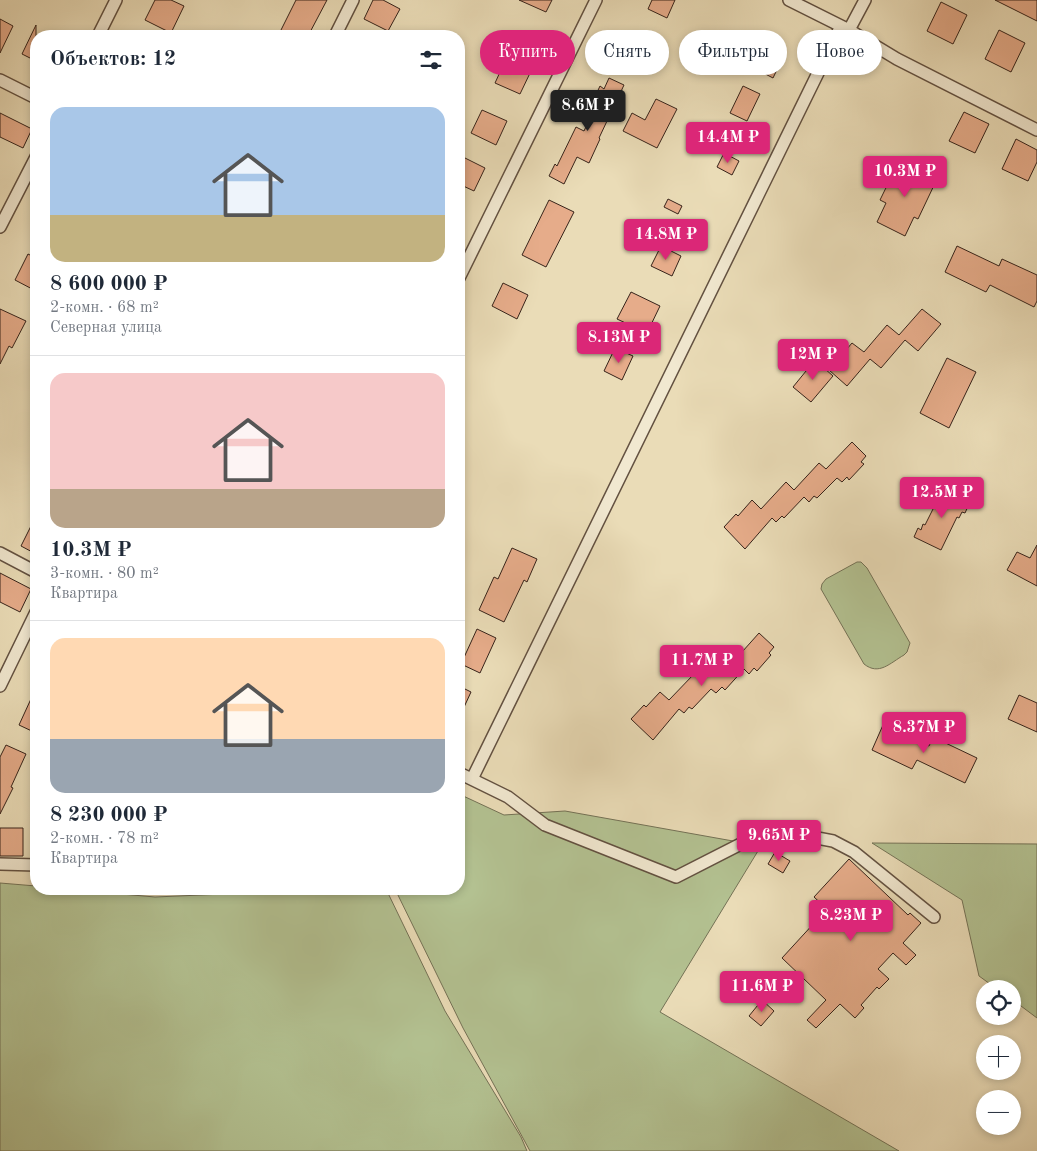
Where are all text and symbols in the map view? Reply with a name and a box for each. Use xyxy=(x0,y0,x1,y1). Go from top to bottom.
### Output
chip: Купить xyxy=(480,30,575,75)
chip: Снять xyxy=(585,30,669,75)
chip: Фильтры xyxy=(679,30,787,75)
chip: Новое xyxy=(797,30,882,75)
icon: filters xyxy=(417,46,445,74)
text: Объектов: 12 xyxy=(50,49,176,70)
pin: 8.6M ₽ xyxy=(547,90,629,132)
text: 8.6M ₽ xyxy=(562,98,615,114)
pin: 14.4M ₽ xyxy=(682,121,774,164)
text: 14.4M ₽ xyxy=(697,130,759,146)
icon: home xyxy=(203,140,293,230)
pin: 10.3M ₽ xyxy=(859,156,951,198)
text: 10.3M ₽ xyxy=(874,164,936,180)
pin: 14.8M ₽ xyxy=(620,218,712,261)
text: 14.8M ₽ xyxy=(635,227,697,243)
text: 8 600 000 ₽ xyxy=(50,274,168,295)
text: 2-комн. · 68 m² xyxy=(50,300,159,316)
text: Северная улица xyxy=(50,320,162,336)
pin: 8.13M ₽ xyxy=(573,322,665,364)
text: 8.13M ₽ xyxy=(588,330,650,346)
pin: 12M ₽ xyxy=(778,338,848,381)
text: 12M ₽ xyxy=(789,347,837,363)
icon: home xyxy=(203,405,293,495)
pin: 12.5M ₽ xyxy=(896,476,988,519)
text: 12.5M ₽ xyxy=(911,485,973,501)
text: 10.3M ₽ xyxy=(50,540,132,561)
text: 3-комн. · 80 m² xyxy=(50,566,159,582)
text: Квартира xyxy=(50,586,118,602)
pin: 11.7M ₽ xyxy=(656,644,748,687)
text: 11.7M ₽ xyxy=(671,653,733,669)
icon: home xyxy=(203,670,293,760)
pin: 8.37M ₽ xyxy=(878,712,970,754)
text: 8.37M ₽ xyxy=(893,720,955,736)
text: 8 230 000 ₽ xyxy=(50,805,168,826)
pin: 9.65M ₽ xyxy=(733,820,825,862)
text: 9.65M ₽ xyxy=(748,828,810,844)
text: 2-комн. · 78 m² xyxy=(50,831,159,847)
text: Квартира xyxy=(50,851,118,867)
pin: 8.23M ₽ xyxy=(805,900,897,942)
text: 8.23M ₽ xyxy=(820,908,882,924)
pin: 11.6M ₽ xyxy=(716,970,808,1013)
text: 11.6M ₽ xyxy=(731,979,793,995)
map controls xyxy=(976,980,1021,1135)
button: locate xyxy=(976,980,1021,1025)
button: + xyxy=(976,1035,1021,1080)
button: − xyxy=(976,1090,1021,1135)

